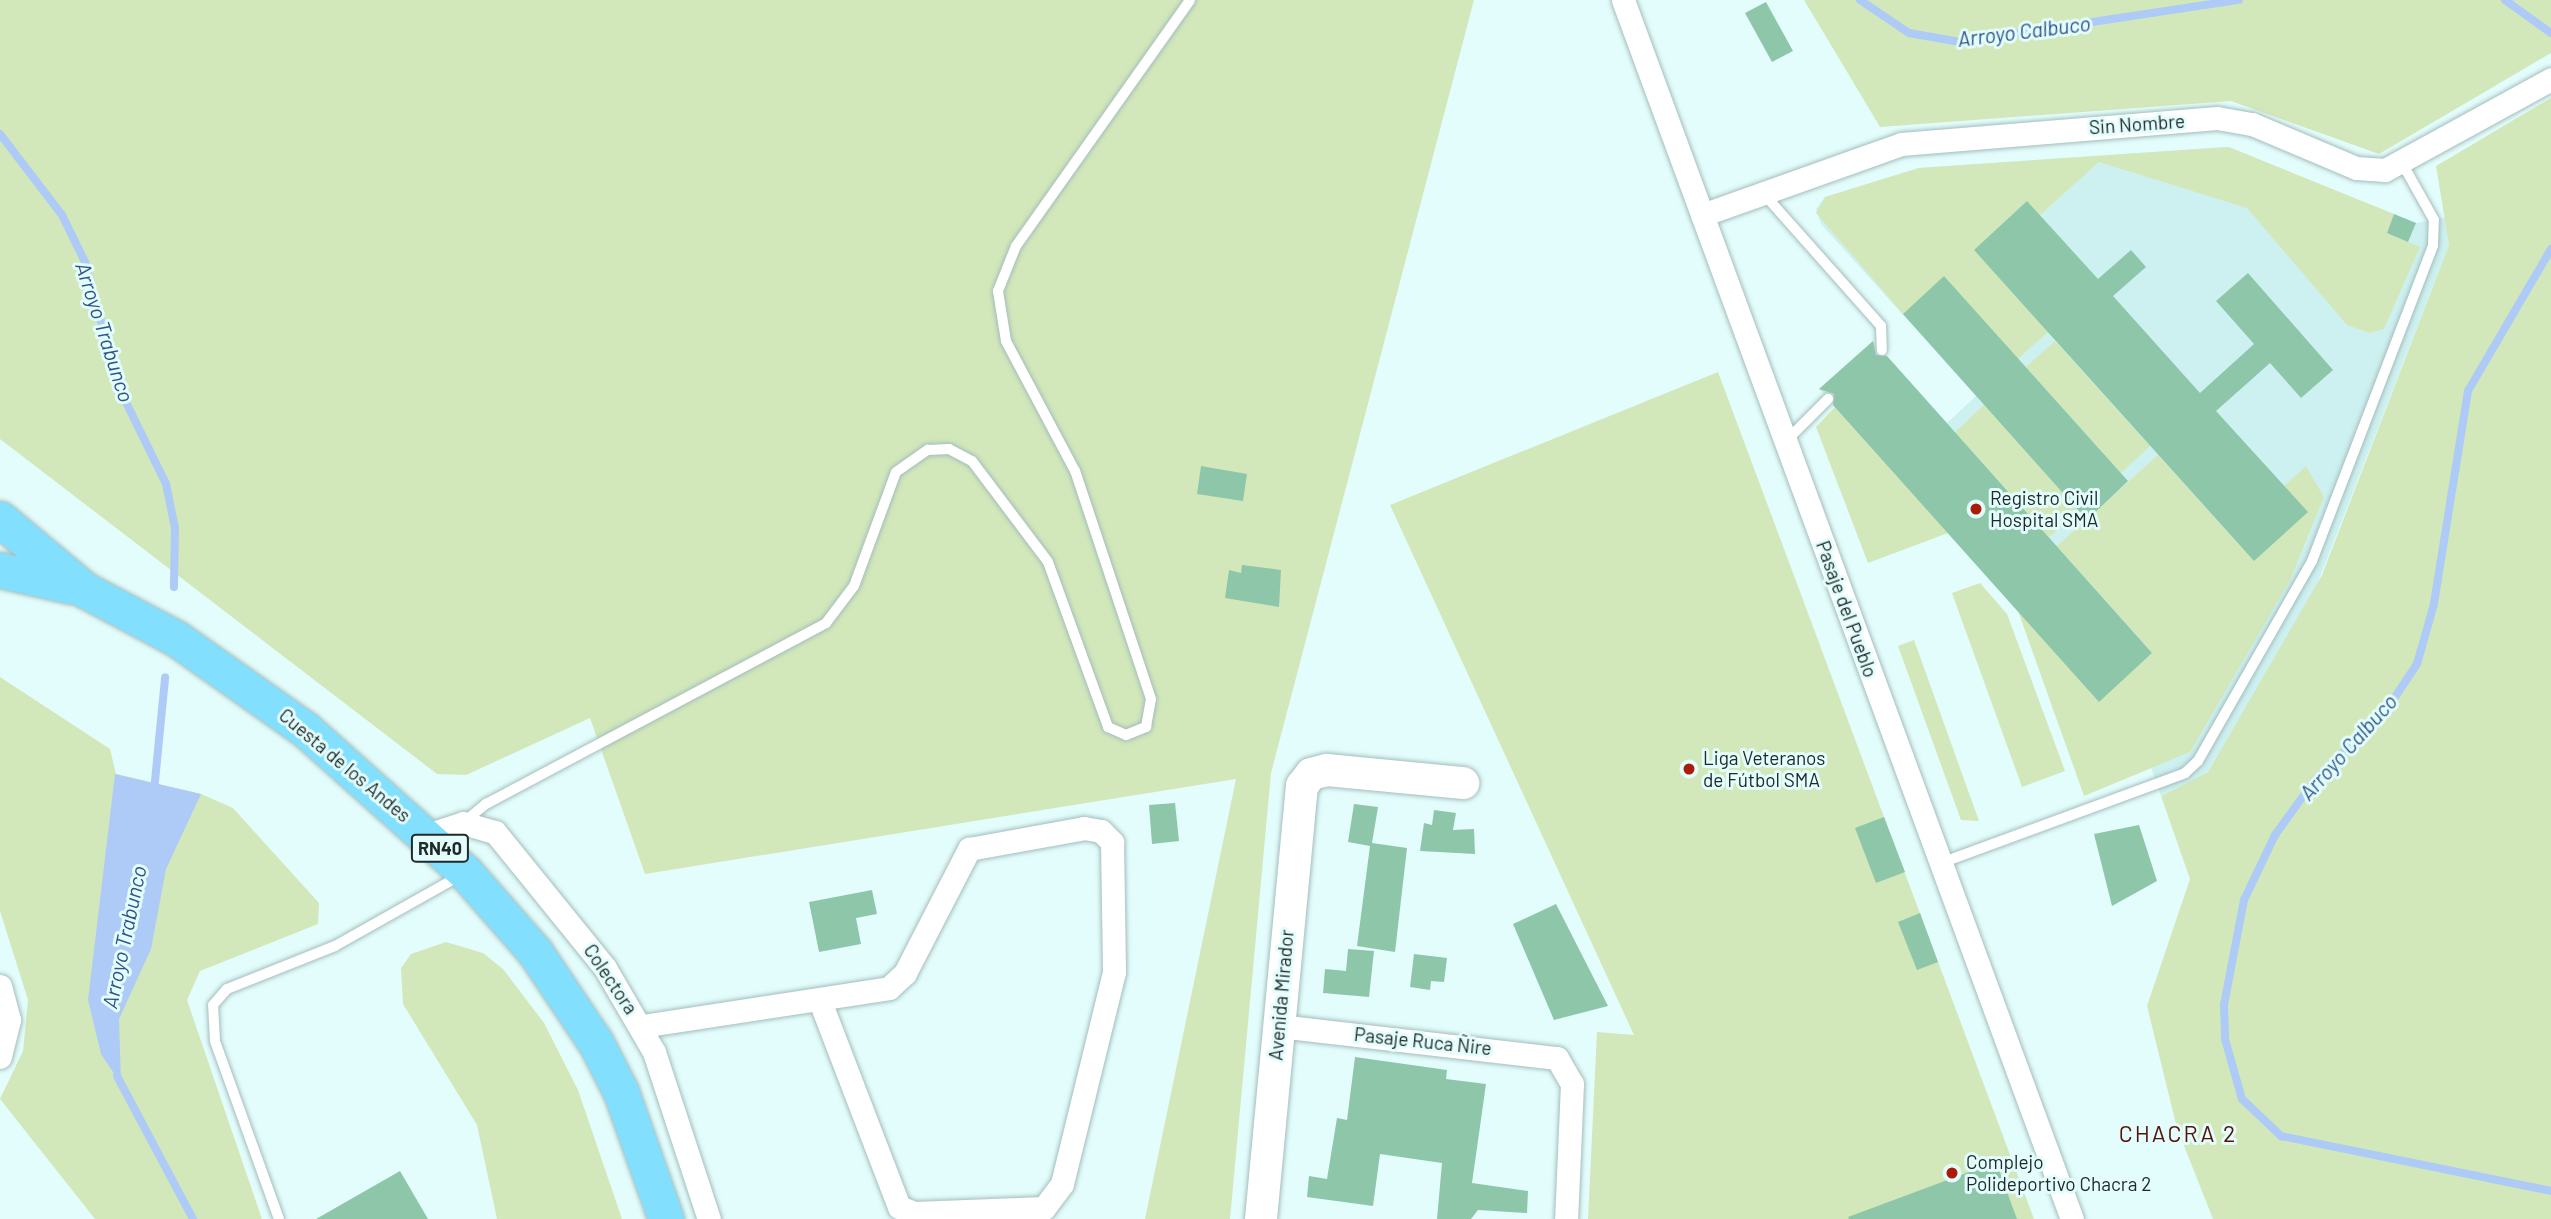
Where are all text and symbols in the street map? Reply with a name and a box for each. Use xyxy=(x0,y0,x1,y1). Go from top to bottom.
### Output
water label: Arroyo Calbuco xyxy=(1956,10,2092,52)
street label: Sin Nombre xyxy=(2088,109,2186,139)
water label: Arroyo Trabunco xyxy=(71,259,139,405)
place label: Registro Civil Hospital SMA xyxy=(1990,487,2098,531)
marker: Registro Civil Hospital SMA xyxy=(1968,501,1984,517)
street label: Pasaje del Pueblo xyxy=(1812,538,1882,680)
water label: Arroyo Calbuco xyxy=(2294,689,2402,805)
street label: Cuesta de los Andes xyxy=(275,703,415,827)
place label: Liga Veteranos de Fútbol SMA xyxy=(1703,747,1826,791)
marker: Liga Veteranos de Fútbol SMA xyxy=(1681,761,1697,777)
road number: RN40 xyxy=(410,834,470,862)
water label: Arroyo Trabunco xyxy=(97,863,151,1011)
street label: Avenida Mirador xyxy=(1264,929,1298,1061)
street label: Colectora xyxy=(579,940,643,1018)
street label: Pasaje Ruca Ñire xyxy=(1353,1022,1493,1060)
district label: CHACRA 2 xyxy=(2120,1119,2236,1147)
place label: Complejo Polideportivo Chacra 2 xyxy=(1966,1151,2151,1195)
marker: Complejo Polideportivo Chacra 2 xyxy=(1944,1165,1960,1181)

